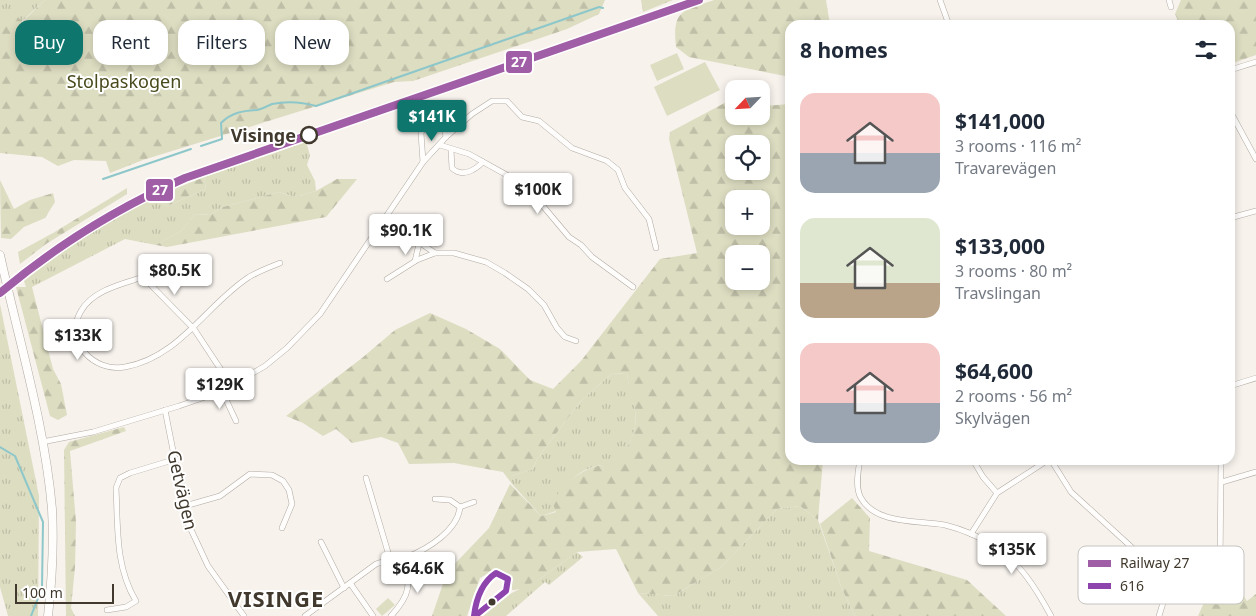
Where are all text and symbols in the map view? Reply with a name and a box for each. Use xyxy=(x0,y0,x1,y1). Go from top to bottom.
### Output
chip: Buy xyxy=(15,20,83,65)
chip: Rent xyxy=(93,20,168,65)
chip: Filters xyxy=(178,20,265,65)
chip: New xyxy=(275,20,349,65)
text: 8 homes xyxy=(800,36,888,64)
icon: filters xyxy=(1192,36,1220,64)
line badge: 27 xyxy=(505,50,533,74)
text: 27 xyxy=(511,52,527,71)
park label: Stolpaskogen xyxy=(67,69,181,93)
north arrow xyxy=(725,80,770,125)
map controls xyxy=(725,80,770,290)
pin: $141K xyxy=(397,100,467,142)
text: $141K xyxy=(408,105,456,127)
text: $141,000 xyxy=(955,107,1045,135)
icon: home xyxy=(840,113,900,173)
place label: Visinge xyxy=(231,123,296,147)
marker: Visinge xyxy=(300,126,318,144)
button: locate xyxy=(725,135,770,180)
text: 3 rooms · 116 m² xyxy=(955,135,1081,157)
text: Travarevägen xyxy=(955,157,1056,179)
pin: $100K xyxy=(503,172,573,215)
line badge: 27 xyxy=(145,178,174,202)
text: $100K xyxy=(514,178,562,200)
text: 27 xyxy=(152,180,168,199)
button: + xyxy=(725,190,770,235)
pin: $90.1K xyxy=(365,214,447,256)
text: $90.1K xyxy=(380,219,432,241)
text: $133,000 xyxy=(955,232,1045,260)
icon: home xyxy=(840,238,900,298)
button: − xyxy=(725,245,770,290)
pin: $80.5K xyxy=(134,254,216,296)
text: $80.5K xyxy=(149,259,201,281)
text: 3 rooms · 80 m² xyxy=(955,260,1072,282)
text: Travslingan xyxy=(955,282,1041,304)
pin: $133K xyxy=(43,318,113,361)
text: $133K xyxy=(54,324,102,346)
text: $64,600 xyxy=(955,357,1033,385)
icon: home xyxy=(840,363,900,423)
pin: $129K xyxy=(185,368,255,410)
text: $129K xyxy=(196,373,244,395)
text: 2 rooms · 56 m² xyxy=(955,385,1072,407)
text: Skylvägen xyxy=(955,407,1030,429)
street label: Getvägen xyxy=(162,448,204,532)
pin: $135K xyxy=(977,532,1047,575)
text: $135K xyxy=(988,538,1036,560)
legend xyxy=(1078,546,1244,604)
pin: $64.6K xyxy=(377,552,459,594)
text: Railway 27 xyxy=(1120,553,1189,572)
text: $64.6K xyxy=(392,557,444,579)
text: 616 xyxy=(1120,576,1144,595)
scale bar xyxy=(15,581,114,604)
text: 100 m xyxy=(22,583,63,602)
district label: VISINGE xyxy=(228,583,324,613)
unlabelled marker xyxy=(487,597,497,607)

